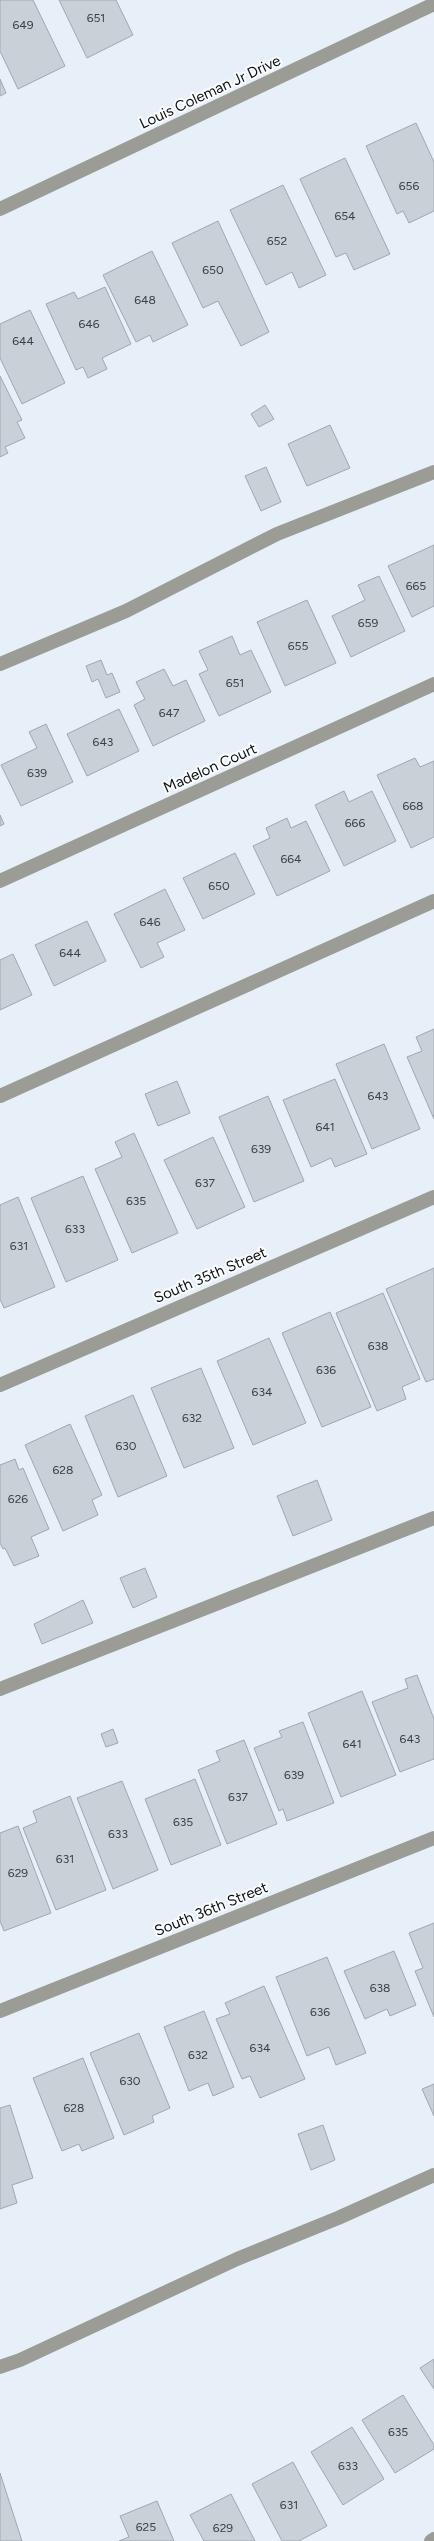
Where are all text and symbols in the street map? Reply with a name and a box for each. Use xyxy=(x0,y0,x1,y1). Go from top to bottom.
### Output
house number: 651 xyxy=(87,11,105,25)
house number: 649 xyxy=(12,18,34,32)
street label: Louis Coleman Jr Drive xyxy=(137,51,283,133)
house number: 656 xyxy=(399,179,419,193)
house number: 654 xyxy=(334,209,356,223)
house number: 652 xyxy=(267,234,287,248)
house number: 650 xyxy=(202,263,224,277)
house number: 648 xyxy=(134,293,156,307)
house number: 646 xyxy=(78,317,100,331)
house number: 644 xyxy=(12,334,34,348)
house number: 665 xyxy=(406,579,426,593)
house number: 659 xyxy=(358,616,378,630)
house number: 655 xyxy=(288,639,308,653)
house number: 651 xyxy=(226,676,244,690)
house number: 647 xyxy=(159,706,180,720)
house number: 643 xyxy=(93,735,113,749)
street label: Madelon Court xyxy=(161,739,260,797)
house number: 639 xyxy=(27,766,47,780)
house number: 668 xyxy=(403,799,423,813)
house number: 666 xyxy=(345,816,365,830)
house number: 664 xyxy=(280,852,302,866)
house number: 650 xyxy=(208,879,230,893)
house number: 646 xyxy=(139,915,161,929)
house number: 644 xyxy=(59,946,81,960)
house number: 643 xyxy=(368,1089,388,1103)
house number: 641 xyxy=(315,1120,335,1134)
house number: 639 xyxy=(251,1142,271,1156)
house number: 637 xyxy=(195,1176,215,1190)
house number: 635 xyxy=(126,1194,146,1208)
house number: 633 xyxy=(65,1222,85,1236)
house number: 631 xyxy=(10,1239,28,1253)
street label: South 35th Street xyxy=(151,1243,269,1307)
house number: 638 xyxy=(368,1339,388,1353)
house number: 636 xyxy=(316,1363,336,1377)
house number: 634 xyxy=(252,1385,273,1399)
house number: 632 xyxy=(182,1411,202,1425)
house number: 630 xyxy=(115,1439,137,1453)
house number: 628 xyxy=(53,1463,73,1477)
house number: 626 xyxy=(8,1492,28,1506)
house number: 643 xyxy=(400,1732,420,1746)
house number: 641 xyxy=(342,1737,362,1751)
house number: 639 xyxy=(284,1768,304,1782)
house number: 637 xyxy=(228,1790,248,1804)
house number: 635 xyxy=(173,1815,193,1829)
house number: 633 xyxy=(108,1827,128,1841)
house number: 631 xyxy=(56,1852,74,1866)
house number: 629 xyxy=(8,1866,28,1880)
street label: South 36th Street xyxy=(152,1878,271,1940)
house number: 638 xyxy=(370,1981,390,1995)
house number: 636 xyxy=(310,2005,330,2019)
house number: 634 xyxy=(250,2041,271,2055)
house number: 632 xyxy=(188,2048,208,2062)
house number: 630 xyxy=(119,2074,141,2088)
house number: 628 xyxy=(64,2101,84,2115)
house number: 635 xyxy=(388,2425,408,2439)
house number: 633 xyxy=(338,2459,358,2473)
house number: 631 xyxy=(280,2498,298,2512)
house number: 625 xyxy=(136,2520,156,2534)
house number: 629 xyxy=(213,2521,233,2535)

